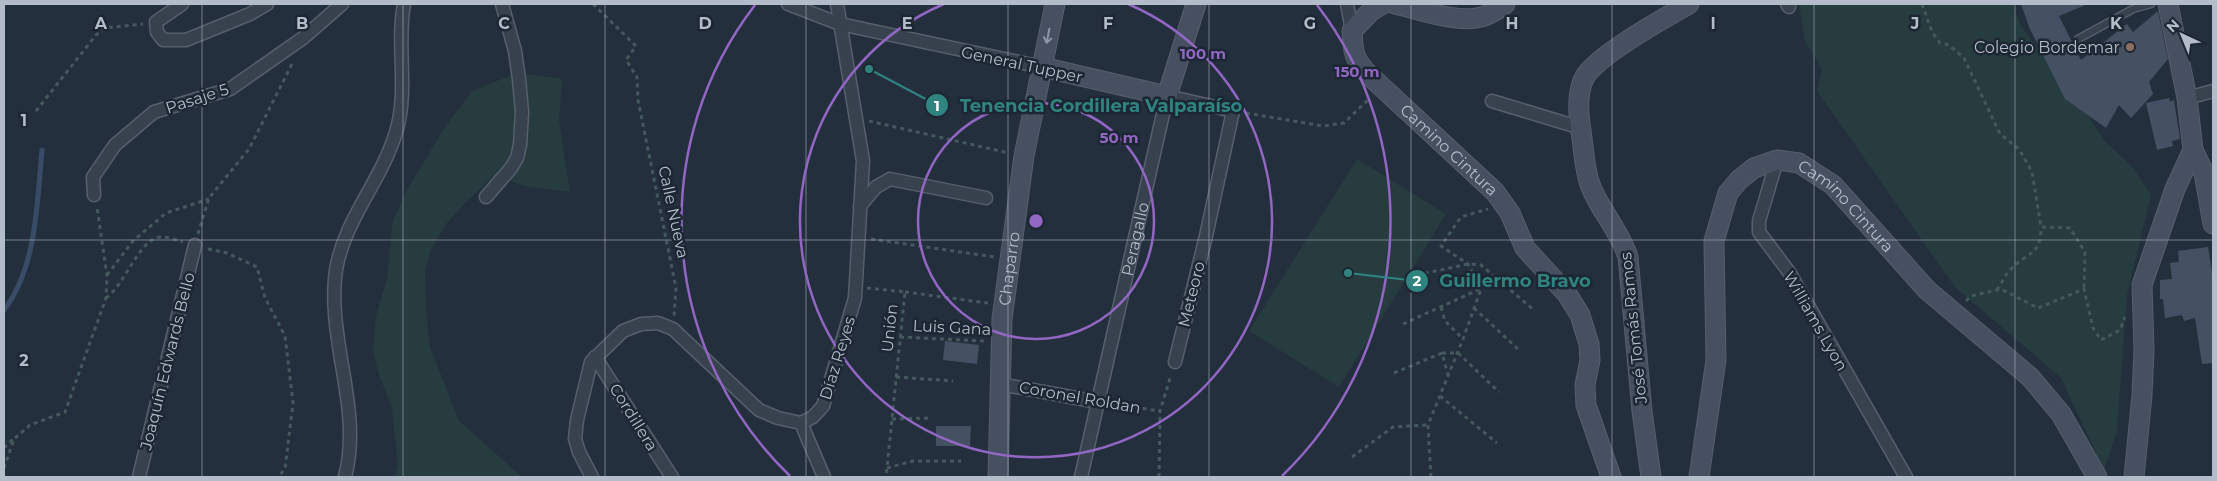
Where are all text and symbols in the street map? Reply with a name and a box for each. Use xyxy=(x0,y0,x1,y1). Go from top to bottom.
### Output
north arrow xyxy=(2157,10,2207,60)
text: A xyxy=(94,14,108,33)
text: B xyxy=(296,14,308,33)
text: C xyxy=(498,14,510,33)
text: D xyxy=(698,14,712,33)
text: E xyxy=(902,14,912,33)
text: F xyxy=(1103,14,1113,33)
text: G xyxy=(1304,14,1316,33)
text: H xyxy=(1506,14,1518,33)
text: I xyxy=(1710,14,1716,33)
text: J xyxy=(1910,14,1919,33)
text: K xyxy=(2110,14,2123,33)
text: N xyxy=(2163,15,2183,36)
one-way arrow xyxy=(1043,27,1053,43)
place label: Colegio Bordemar xyxy=(1974,38,2120,57)
marker: Colegio Bordemar xyxy=(2124,41,2136,53)
street label: General Tupper xyxy=(959,42,1084,87)
text: 100 m xyxy=(1180,44,1226,63)
text: 150 m xyxy=(1335,62,1379,81)
street label: Pasaje 5 xyxy=(163,79,231,118)
callout: Tenencia Cordillera Valparaíso xyxy=(924,89,1252,122)
text: Tenencia Cordillera Valparaíso xyxy=(960,95,1243,117)
text: 1 xyxy=(934,96,940,115)
street label: Camino Cintura xyxy=(1396,100,1502,200)
text: 1 xyxy=(21,111,27,130)
text: 50 m xyxy=(1099,128,1139,147)
street label: Camino Cintura xyxy=(1794,156,1897,256)
street label: Calle Nueva xyxy=(654,164,693,260)
street label: Peragallo xyxy=(1118,200,1153,278)
centre of rings xyxy=(1027,212,1045,230)
street label: Chaparro xyxy=(995,230,1024,307)
street label: José Tomás Ramos xyxy=(1616,251,1651,406)
street label: Meteoro xyxy=(1174,259,1209,329)
callout: Guillermo Bravo xyxy=(1404,264,1601,297)
street label: Williams Lyon xyxy=(1779,268,1852,374)
street label: Joaquín Edwards Bello xyxy=(136,270,199,453)
text: Guillermo Bravo xyxy=(1439,270,1591,292)
text: 2 xyxy=(1413,271,1422,290)
street label: Unión xyxy=(878,303,901,353)
street label: Díaz Reyes xyxy=(816,314,859,402)
street label: Luis Gana xyxy=(912,316,992,339)
text: 2 xyxy=(19,351,29,370)
street label: Coronel Roldan xyxy=(1018,377,1142,418)
street label: Cordillera xyxy=(605,380,662,454)

